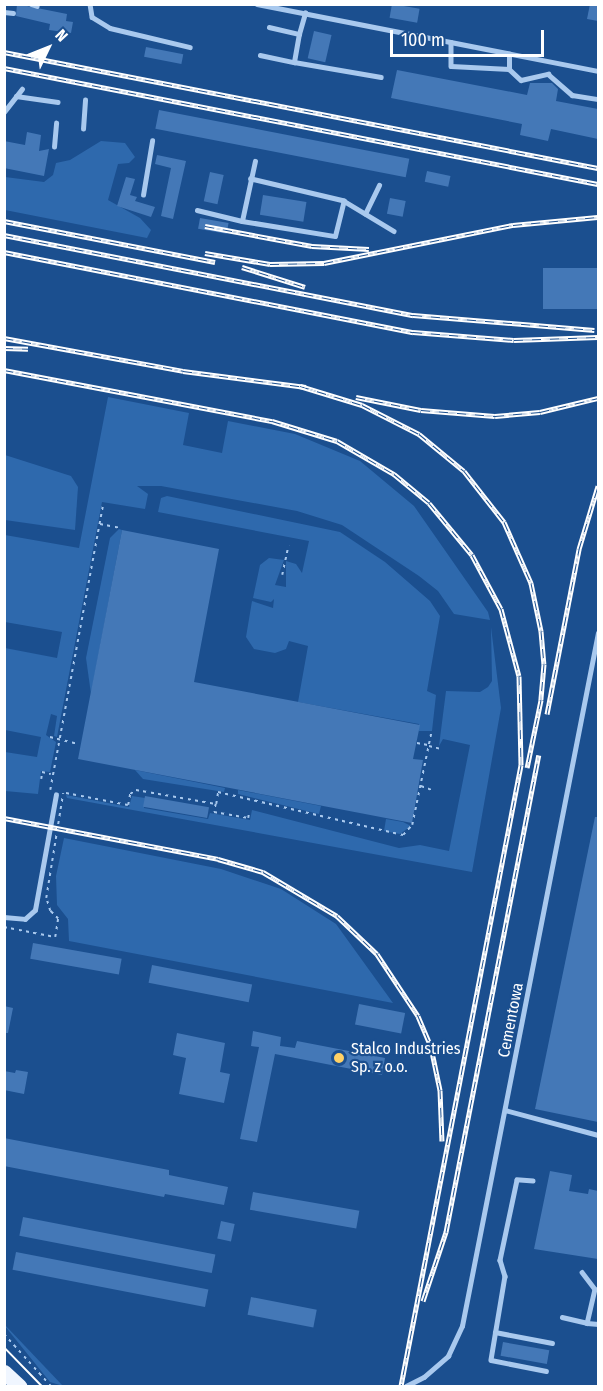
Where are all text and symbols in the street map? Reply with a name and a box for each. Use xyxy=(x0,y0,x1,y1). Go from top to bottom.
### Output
north arrow xyxy=(18,18,78,78)
scale bar xyxy=(393,18,548,56)
text: N xyxy=(51,25,72,45)
text: 100 m xyxy=(401,29,445,51)
street label: Cementowa xyxy=(494,981,528,1059)
place label: Stalco Industries Sp. z o.o. xyxy=(351,1039,461,1077)
marker: Stalco Industries Sp. z o.o. xyxy=(332,1051,346,1065)

